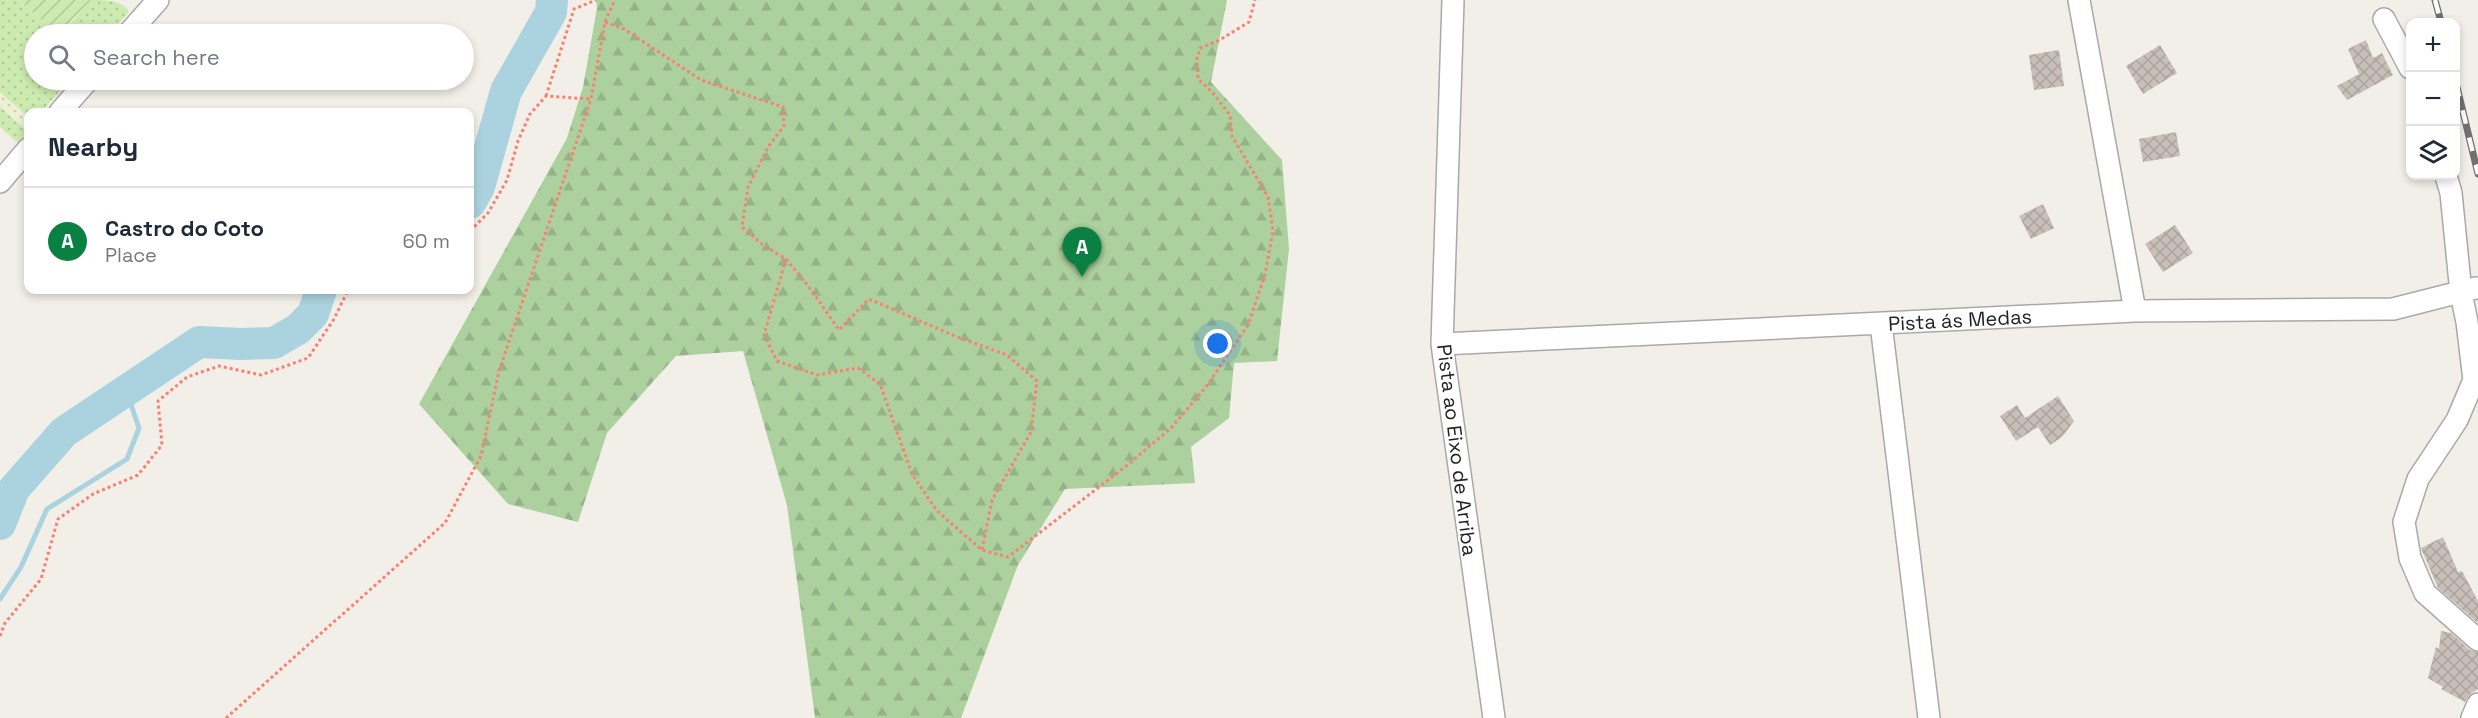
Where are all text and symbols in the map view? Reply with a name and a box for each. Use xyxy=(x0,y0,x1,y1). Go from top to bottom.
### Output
map controls xyxy=(2406,18,2460,180)
button: + xyxy=(2406,18,2460,72)
search box xyxy=(24,24,474,90)
icon: search xyxy=(45,41,78,74)
text: Search here xyxy=(93,43,220,71)
button: − xyxy=(2406,72,2460,126)
button: layers xyxy=(2406,126,2460,180)
text: Nearby xyxy=(48,130,138,164)
text: Castro do Coto xyxy=(105,214,264,242)
text: A xyxy=(61,228,74,254)
text: 60 m xyxy=(403,228,450,254)
pin: A xyxy=(1062,228,1102,277)
text: Place xyxy=(105,242,157,268)
street label: Pista ás Medas xyxy=(1887,303,2033,337)
your location xyxy=(1203,329,1232,358)
street label: Pista ao Eixo de Arriba xyxy=(1431,343,1483,557)

